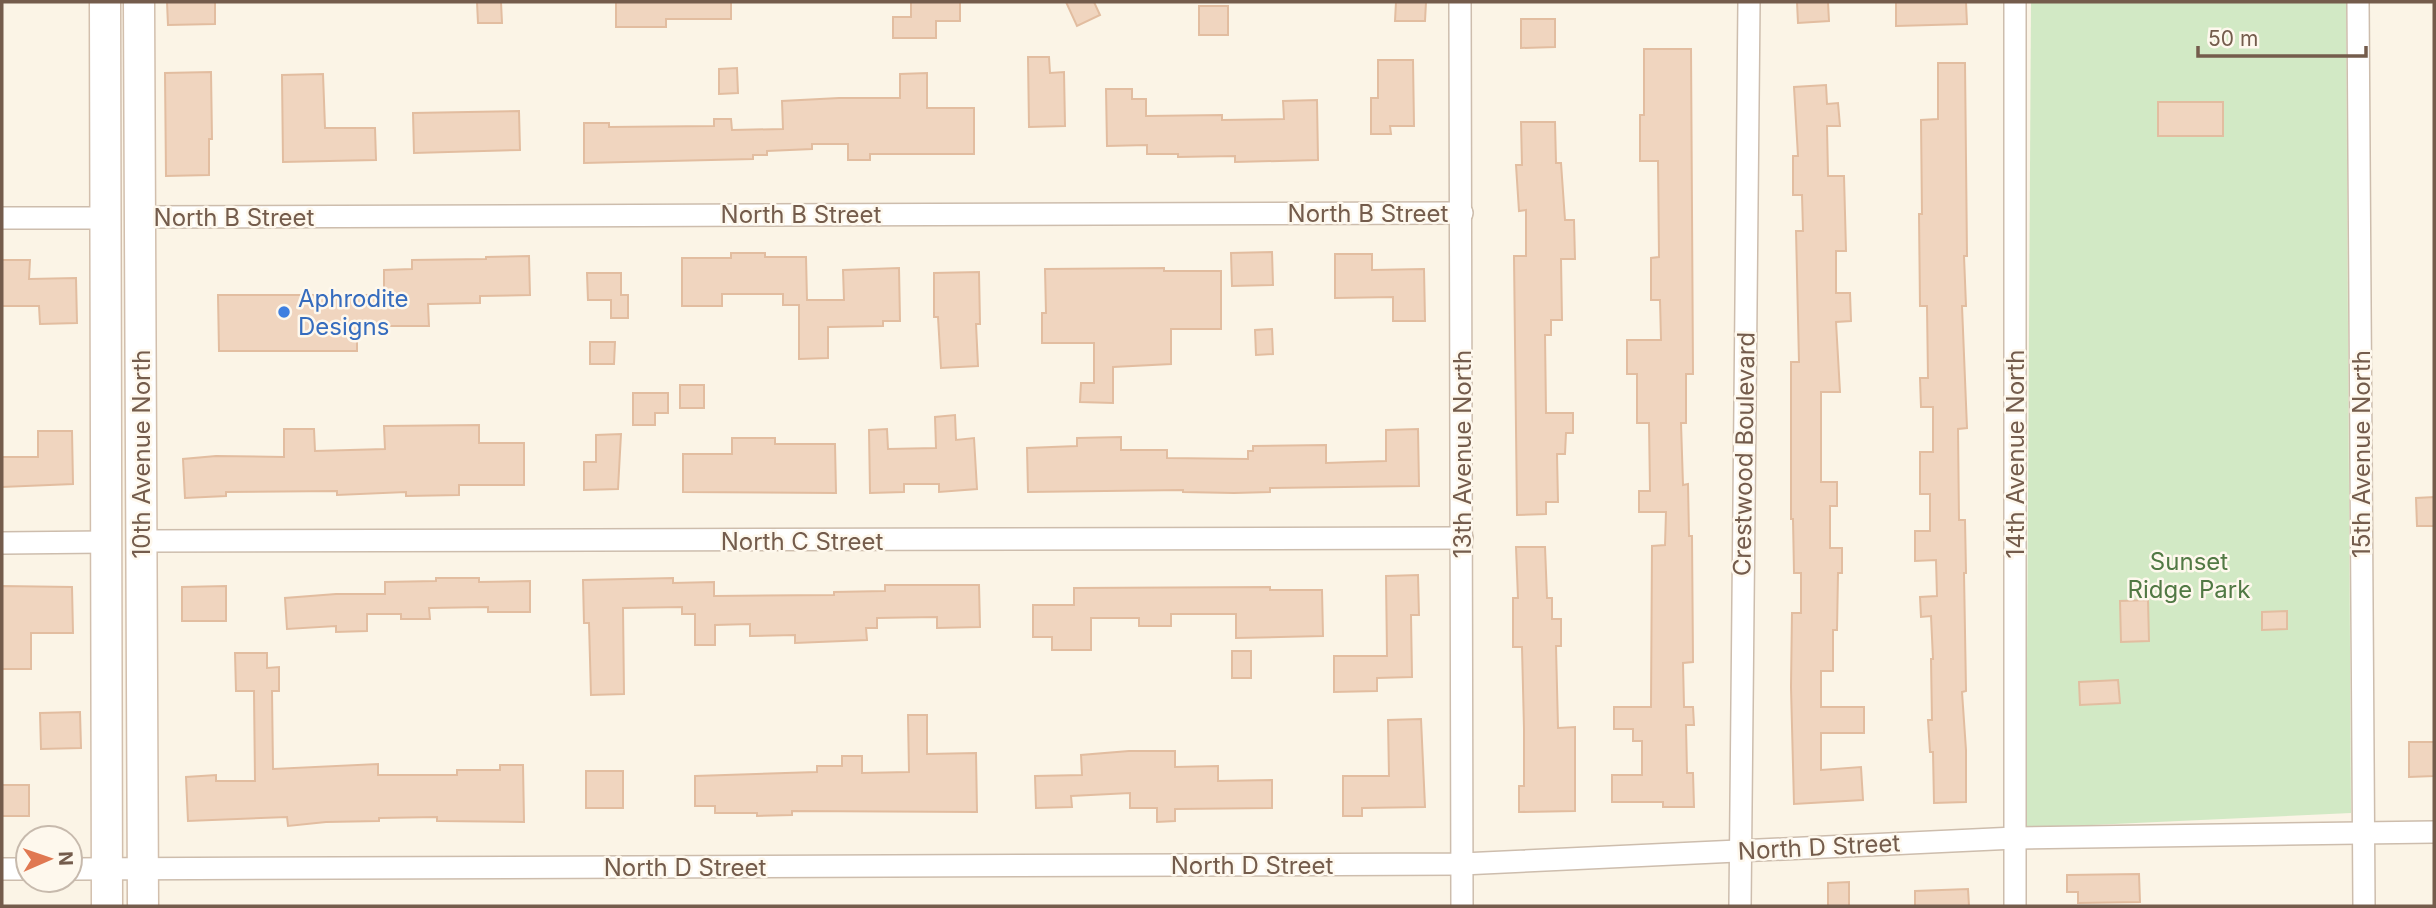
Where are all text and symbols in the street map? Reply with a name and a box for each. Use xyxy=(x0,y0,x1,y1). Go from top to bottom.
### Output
scale bar xyxy=(2198,14,2366,58)
text: 50 m xyxy=(2208,26,2258,51)
street label: North B Street xyxy=(1288,199,1449,228)
street label: North B Street xyxy=(721,200,882,229)
street label: North B Street xyxy=(154,203,315,232)
place label: Aphrodite Designs xyxy=(298,284,409,341)
marker: Aphrodite Designs xyxy=(276,304,292,320)
street label: Crestwood Boulevard xyxy=(1727,332,1761,576)
street label: 10th Avenue North xyxy=(127,349,156,559)
street label: 14th Avenue North xyxy=(2001,349,2030,559)
street label: 13th Avenue North xyxy=(1448,350,1477,558)
street label: 15th Avenue North xyxy=(2347,350,2376,558)
street label: North C Street xyxy=(721,527,883,556)
park label: Sunset Ridge Park xyxy=(2128,547,2250,604)
north arrow xyxy=(14,824,84,894)
street label: North D Street xyxy=(1737,828,1901,866)
text: N xyxy=(54,851,77,866)
street label: North D Street xyxy=(1171,851,1333,880)
street label: North D Street xyxy=(604,853,766,882)

